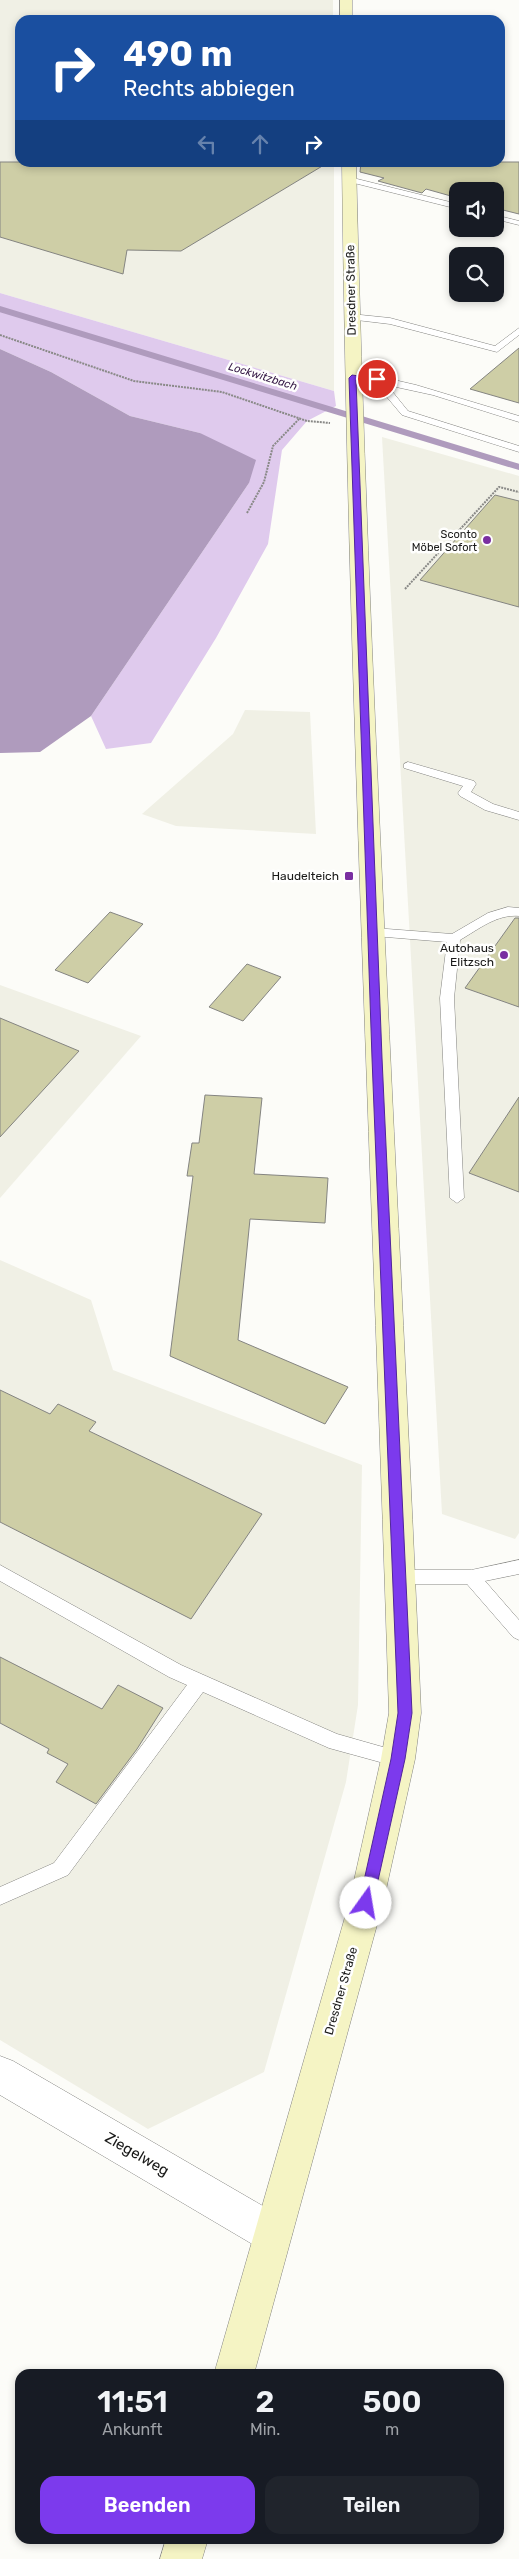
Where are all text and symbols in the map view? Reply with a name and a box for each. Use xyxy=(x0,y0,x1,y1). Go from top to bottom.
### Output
text: 490 m xyxy=(123,33,233,75)
icon: right xyxy=(40,35,105,100)
text: Rechts abbiegen xyxy=(123,75,295,102)
icon: left xyxy=(193,130,221,158)
icon: ahead xyxy=(246,130,274,158)
icon: right xyxy=(299,130,327,158)
map controls xyxy=(449,182,504,302)
button: sound xyxy=(449,182,504,237)
street label: Dresdner Straße xyxy=(343,244,359,336)
button: search xyxy=(449,247,504,302)
pin xyxy=(356,358,398,400)
water label: Lockwitzbach xyxy=(227,360,299,393)
icon: arrive xyxy=(363,365,391,393)
place label: Sconto Möbel Sofort xyxy=(412,528,478,554)
marker: Sconto Möbel Sofort xyxy=(481,534,493,546)
place label: Haudelteich xyxy=(272,869,339,883)
marker: Haudelteich xyxy=(343,870,355,882)
place label: Autohaus Elitzsch xyxy=(440,941,494,969)
marker: Autohaus Elitzsch xyxy=(498,949,510,961)
position arrow xyxy=(339,1876,391,1928)
street label: Dresdner Straße xyxy=(322,1945,360,2037)
street label: Ziegelweg xyxy=(102,2128,172,2180)
text: 11:51 xyxy=(97,2384,168,2420)
text: 2 xyxy=(256,2384,275,2420)
text: 500 xyxy=(363,2384,422,2420)
text: Ankunft xyxy=(102,2420,163,2439)
text: Min. xyxy=(250,2420,280,2439)
text: m xyxy=(385,2420,399,2439)
button: Beenden xyxy=(40,2476,255,2534)
button: Teilen xyxy=(265,2476,479,2534)

